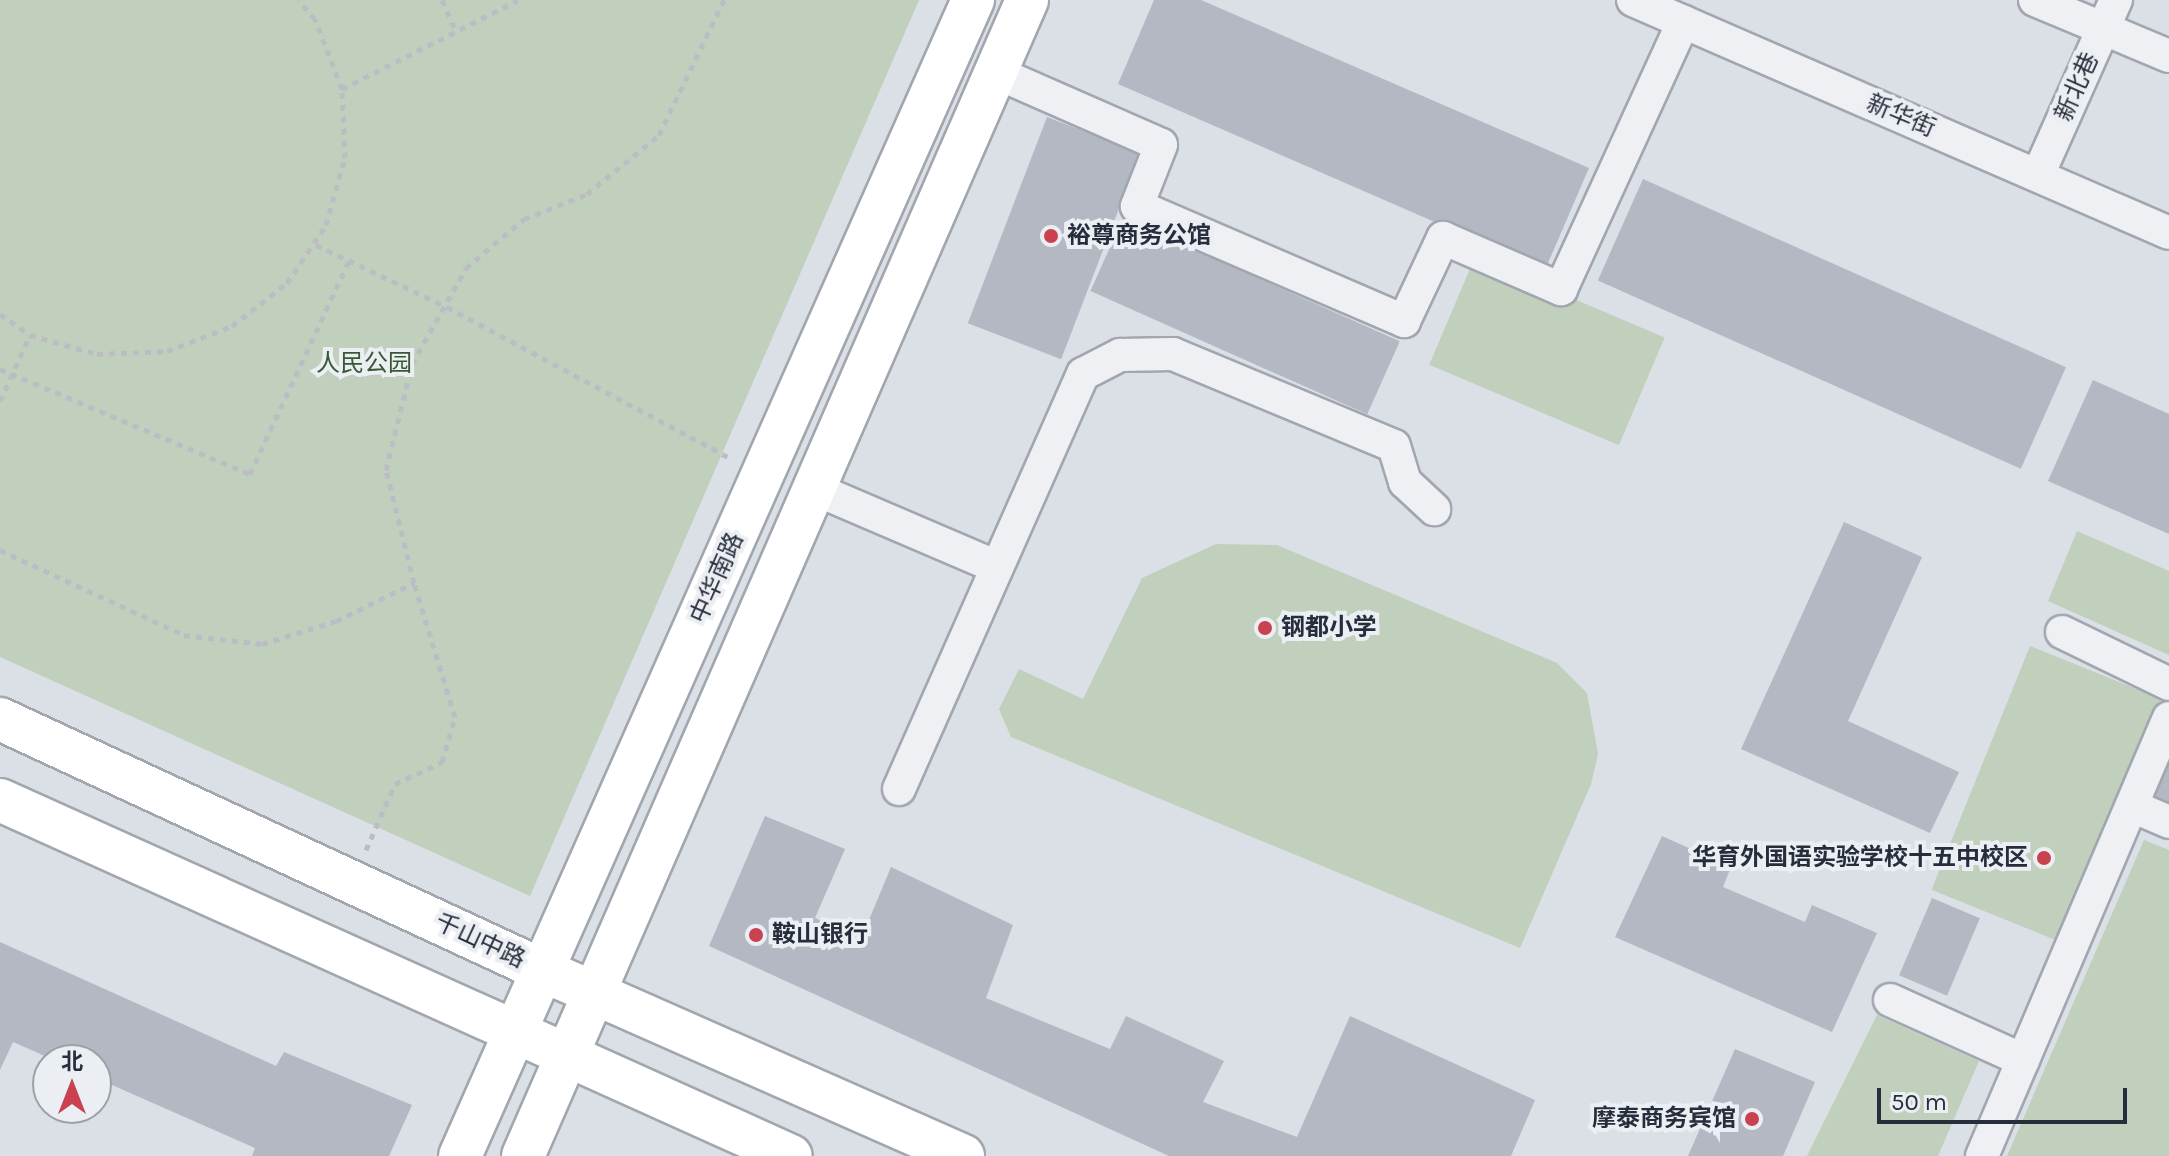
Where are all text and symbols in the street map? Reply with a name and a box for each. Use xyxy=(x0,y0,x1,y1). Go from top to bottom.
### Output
street label: 新北巷 xyxy=(2049,48,2105,126)
street label: 新华街 xyxy=(1862,89,1940,143)
place label: 裕尊商务公馆 xyxy=(1067,222,1211,250)
marker: 裕尊商务公馆 xyxy=(1042,227,1060,245)
park label: 人民公园 xyxy=(316,350,412,378)
street label: 中华南路 xyxy=(684,528,750,628)
place label: 钢都小学 xyxy=(1281,614,1377,642)
marker: 钢都小学 xyxy=(1256,619,1274,637)
place label: 华育外国语实验学校十五中校区 xyxy=(1692,844,2028,872)
marker: 华育外国语实验学校十五中校区 xyxy=(2035,849,2053,867)
street label: 千山中路 xyxy=(430,908,530,974)
place label: 鞍山银行 xyxy=(772,921,868,949)
marker: 鞍山银行 xyxy=(747,926,765,944)
north arrow xyxy=(32,1044,112,1124)
text: 北 xyxy=(61,1049,83,1075)
scale bar xyxy=(1881,1072,2131,1122)
text: 50 m xyxy=(1891,1088,1947,1116)
place label: 摩泰商务宾馆 xyxy=(1592,1105,1736,1133)
marker: 摩泰商务宾馆 xyxy=(1743,1110,1761,1128)

